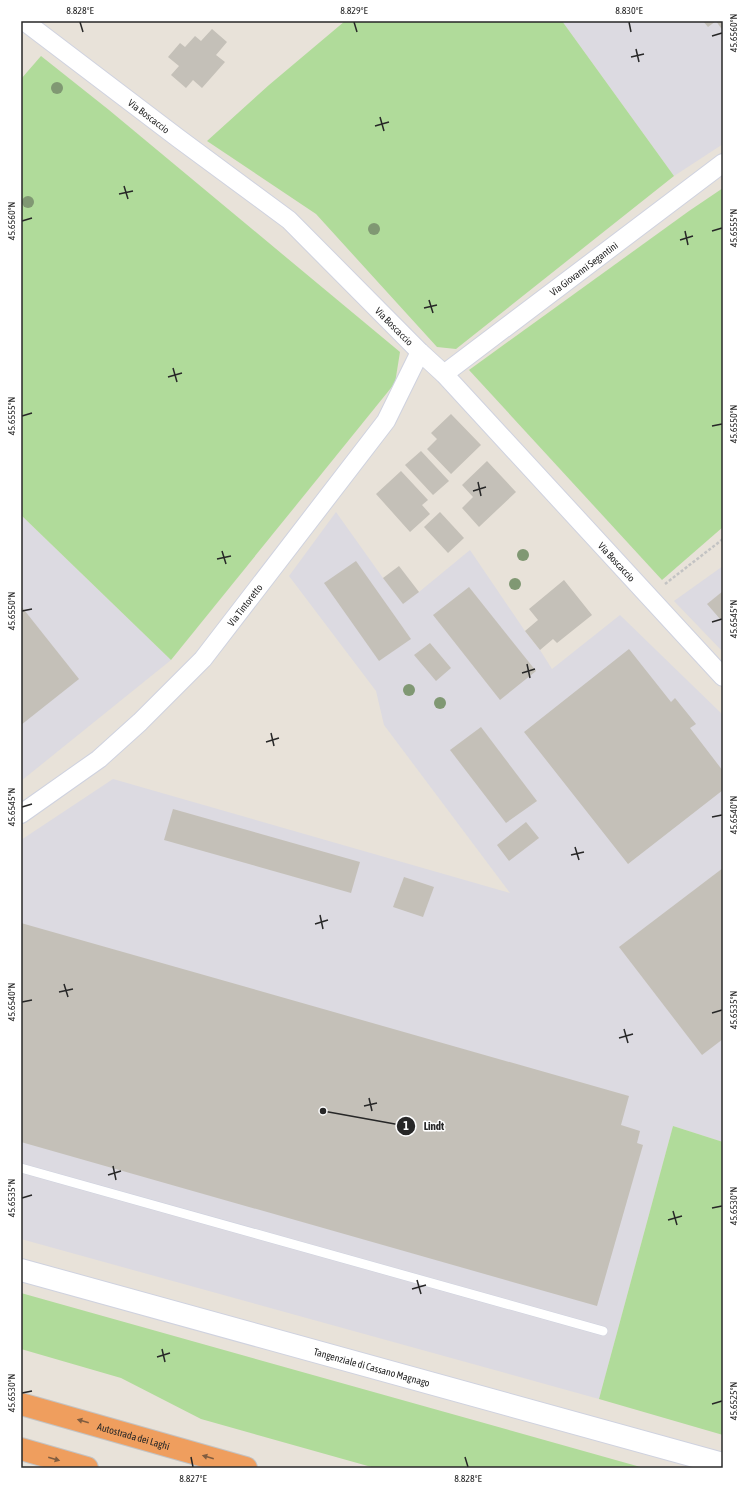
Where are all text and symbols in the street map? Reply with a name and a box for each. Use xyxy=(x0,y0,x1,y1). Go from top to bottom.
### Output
text: 8.828°E xyxy=(66,5,95,16)
text: 8.829°E xyxy=(340,5,369,16)
text: 8.830°E xyxy=(615,5,644,16)
text: 45.6560°N xyxy=(728,14,739,52)
street label: Via Boscaccio xyxy=(126,97,172,135)
text: 45.6560°N xyxy=(6,202,17,240)
text: 45.6555°N xyxy=(728,209,739,247)
street label: Via Giovanni Segantini xyxy=(547,239,620,298)
street label: Via Boscaccio xyxy=(373,305,416,348)
text: 45.6555°N xyxy=(6,397,17,435)
text: 45.6550°N xyxy=(728,405,739,443)
street label: Via Boscaccio xyxy=(596,540,638,584)
street label: Via Tintoretto xyxy=(225,582,264,628)
text: 45.6550°N xyxy=(6,592,17,630)
text: 45.6545°N xyxy=(728,600,739,638)
text: 45.6545°N xyxy=(6,788,17,826)
text: 45.6540°N xyxy=(728,796,739,834)
text: 45.6540°N xyxy=(6,983,17,1021)
text: 45.6535°N xyxy=(728,991,739,1029)
callout: Lindt xyxy=(396,1115,452,1138)
text: 1 xyxy=(403,1119,409,1133)
text: Lindt xyxy=(424,1120,445,1132)
text: 45.6535°N xyxy=(6,1179,17,1217)
text: 45.6530°N xyxy=(728,1187,739,1225)
street label: Tangenziale di Cassano Magnago xyxy=(313,1346,431,1388)
text: 45.6530°N xyxy=(6,1374,17,1412)
text: 45.6525°N xyxy=(728,1382,739,1420)
one-way arrow xyxy=(77,1418,89,1424)
street label: Autostrada dei Laghi xyxy=(96,1420,171,1452)
one-way arrow xyxy=(202,1454,214,1460)
one-way arrow xyxy=(48,1456,60,1462)
text: 8.827°E xyxy=(179,1473,208,1484)
text: 8.828°E xyxy=(454,1473,483,1484)

